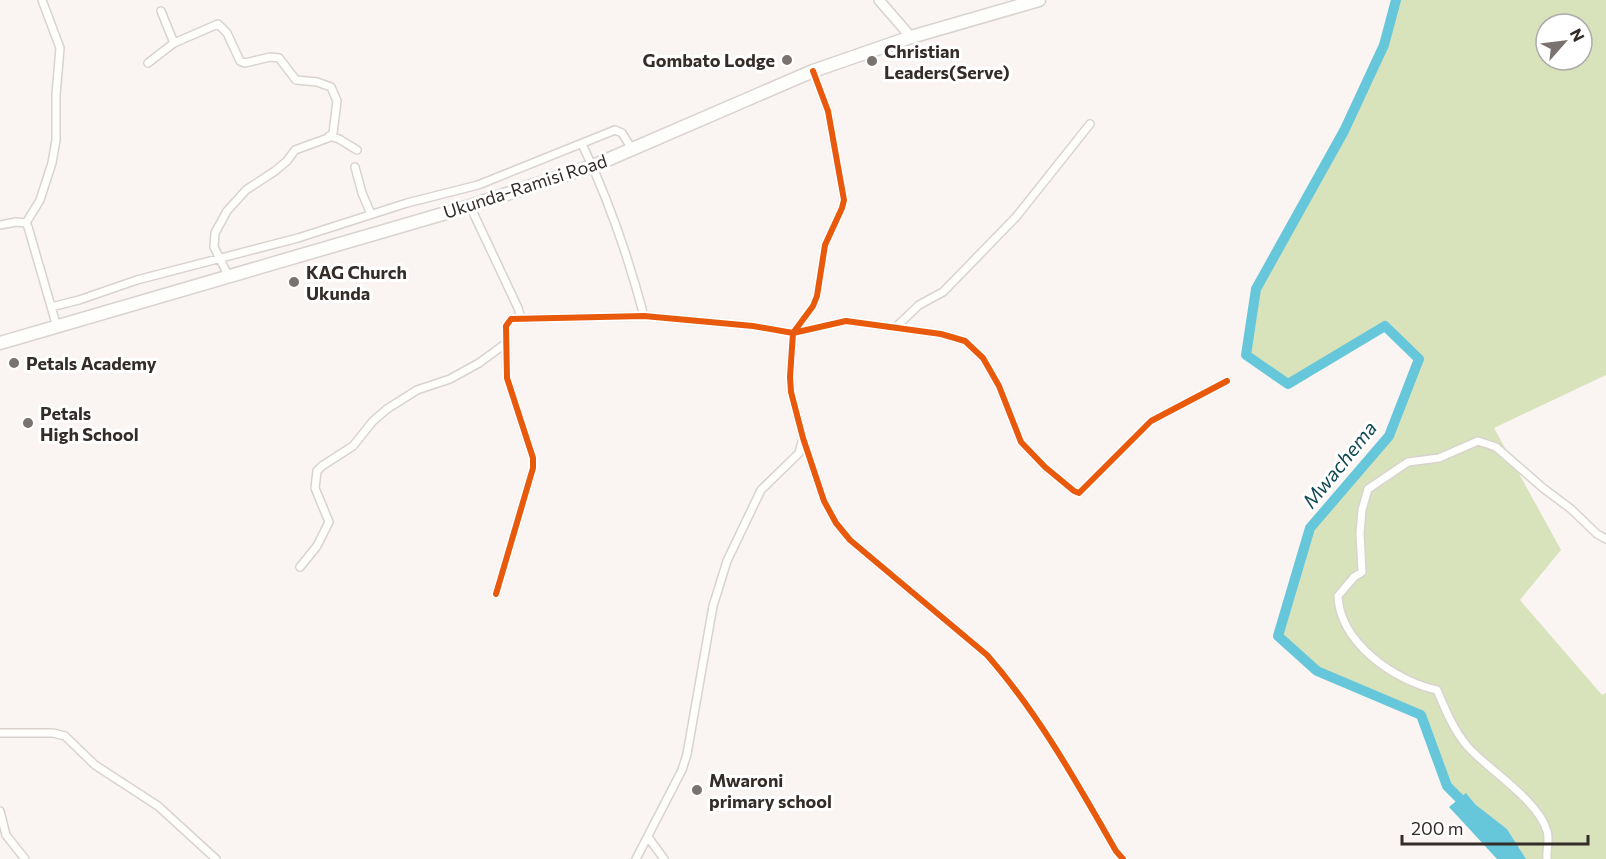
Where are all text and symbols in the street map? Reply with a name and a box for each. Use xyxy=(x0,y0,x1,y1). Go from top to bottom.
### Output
north arrow xyxy=(1534,12,1594,72)
text: N xyxy=(1566,25,1589,44)
place label: Christian Leaders(Serve) xyxy=(884,40,1010,83)
place label: Gombato Lodge xyxy=(643,49,775,71)
marker: Gombato Lodge xyxy=(780,53,794,67)
marker: Christian Leaders(Serve) xyxy=(865,54,879,68)
street label: Ukunda-Ramisi Road xyxy=(440,149,610,223)
place label: KAG Church Ukunda xyxy=(306,261,407,304)
marker: KAG Church Ukunda xyxy=(287,275,301,289)
place label: Petals Academy xyxy=(26,352,157,374)
marker: Petals Academy xyxy=(7,356,21,370)
place label: Petals High School xyxy=(40,402,139,445)
marker: Petals High School xyxy=(21,416,35,430)
water label: Mwachema xyxy=(1297,416,1381,512)
place label: Mwaroni primary school xyxy=(709,769,832,812)
marker: Mwaroni primary school xyxy=(690,783,704,797)
scale bar xyxy=(1402,808,1588,846)
text: 200 m xyxy=(1411,817,1464,839)

